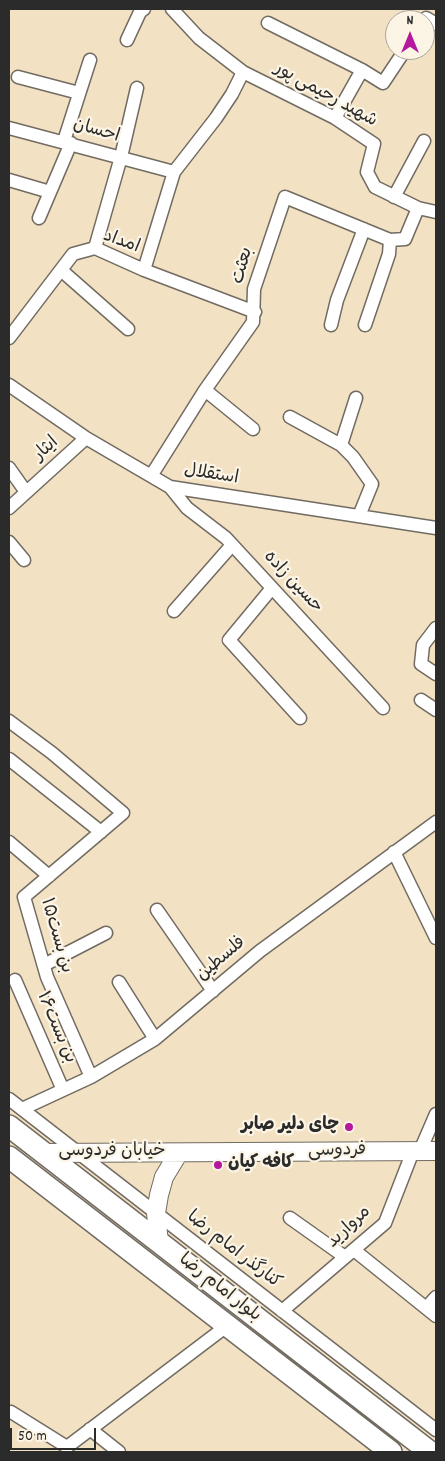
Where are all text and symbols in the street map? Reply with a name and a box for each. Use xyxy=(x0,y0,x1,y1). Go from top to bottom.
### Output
north arrow xyxy=(385,10,435,60)
text: N xyxy=(407,11,413,31)
street label: شهید رحیمی پور xyxy=(270,59,380,133)
street label: احسان xyxy=(70,115,122,149)
street label: امداد xyxy=(100,226,142,260)
street label: بعثت xyxy=(229,245,259,287)
street label: ایثار xyxy=(30,433,64,467)
street label: استقلال xyxy=(182,461,240,491)
street label: حسین زاده xyxy=(258,547,326,619)
street label: بن بست۱۵ xyxy=(34,896,76,976)
street label: فلسطین xyxy=(193,933,251,987)
street label: بن بست۱۶ xyxy=(30,989,80,1067)
place label: چای دلیر صابر xyxy=(241,1116,339,1138)
marker: چای دلیر صابر xyxy=(343,1121,355,1133)
street label: فردوسی xyxy=(308,1141,366,1163)
street label: خیابان فردوسی xyxy=(59,1142,165,1164)
place label: کافه کیان xyxy=(228,1154,294,1176)
marker: کافه کیان xyxy=(212,1159,224,1171)
street label: مروارید xyxy=(324,1202,376,1254)
street label: کنارگذر امام رضا xyxy=(181,1207,285,1295)
street label: بلوار امام رضا xyxy=(173,1250,265,1328)
scale bar xyxy=(12,1418,99,1450)
text: 50 m xyxy=(18,1426,47,1448)

